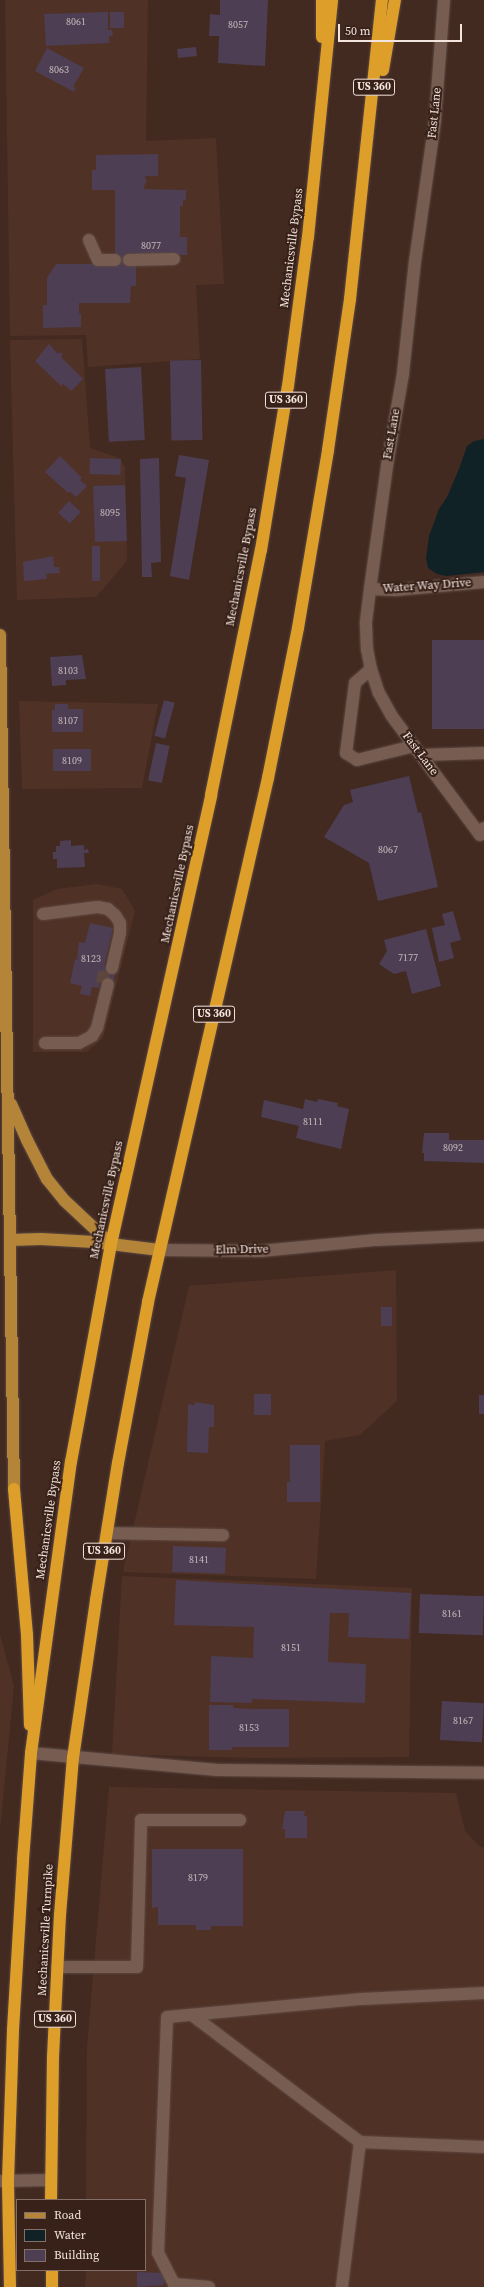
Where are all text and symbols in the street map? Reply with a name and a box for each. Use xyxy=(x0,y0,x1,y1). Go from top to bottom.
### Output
house number: 8061 xyxy=(66,16,86,28)
scale bar xyxy=(340,16,464,42)
house number: 8057 xyxy=(228,19,248,31)
text: 50 m xyxy=(345,23,371,39)
house number: 8063 xyxy=(49,64,69,76)
road number: US 360 xyxy=(352,78,396,96)
street label: Fast Lane xyxy=(425,87,445,139)
street label: Mechanicsville Bypass xyxy=(278,187,306,309)
house number: 8077 xyxy=(141,240,161,252)
road number: US 360 xyxy=(264,391,308,409)
street label: Fast Lane xyxy=(380,408,404,460)
house number: 8095 xyxy=(100,507,120,519)
street label: Mechanicsville Bypass xyxy=(223,507,261,627)
street label: Water Way Drive xyxy=(382,576,472,596)
house number: 8103 xyxy=(58,665,78,677)
house number: 8107 xyxy=(58,715,78,727)
street label: Fast Lane xyxy=(399,729,441,779)
house number: 8109 xyxy=(62,755,82,767)
street label: Mechanicsville Bypass xyxy=(158,824,198,944)
house number: 8067 xyxy=(378,844,398,856)
house number: 7177 xyxy=(398,952,418,964)
house number: 8123 xyxy=(81,953,101,965)
road number: US 360 xyxy=(192,1005,236,1023)
house number: 8111 xyxy=(303,1116,323,1128)
street label: Mechanicsville Bypass xyxy=(87,1140,127,1260)
house number: 8092 xyxy=(443,1142,463,1154)
street label: Elm Drive xyxy=(215,1242,269,1258)
street label: Mechanicsville Bypass xyxy=(33,1459,65,1581)
road number: US 360 xyxy=(82,1542,126,1560)
house number: 8141 xyxy=(189,1554,209,1566)
house number: 8161 xyxy=(442,1608,462,1620)
house number: 8151 xyxy=(281,1642,301,1654)
house number: 8167 xyxy=(453,1715,473,1727)
house number: 8153 xyxy=(239,1722,259,1734)
street label: Mechanicsville Turnpike xyxy=(35,1863,57,1997)
house number: 8179 xyxy=(188,1872,208,1884)
road number: US 360 xyxy=(33,2010,77,2028)
legend xyxy=(16,2199,146,2271)
text: Road xyxy=(54,2207,81,2223)
text: Water xyxy=(54,2227,86,2243)
text: Building xyxy=(54,2247,99,2263)

